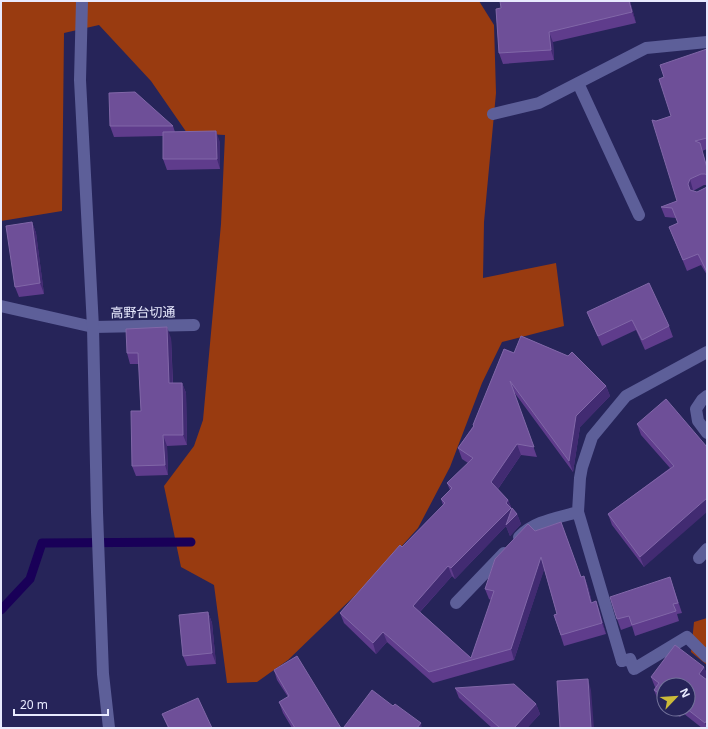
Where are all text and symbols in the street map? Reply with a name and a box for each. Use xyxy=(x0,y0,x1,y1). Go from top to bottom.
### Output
street label: 高野台切通 xyxy=(110,302,176,322)
north arrow xyxy=(656,677,696,717)
text: N xyxy=(677,685,694,700)
scale bar xyxy=(14,691,108,717)
text: 20 m xyxy=(20,696,48,713)

